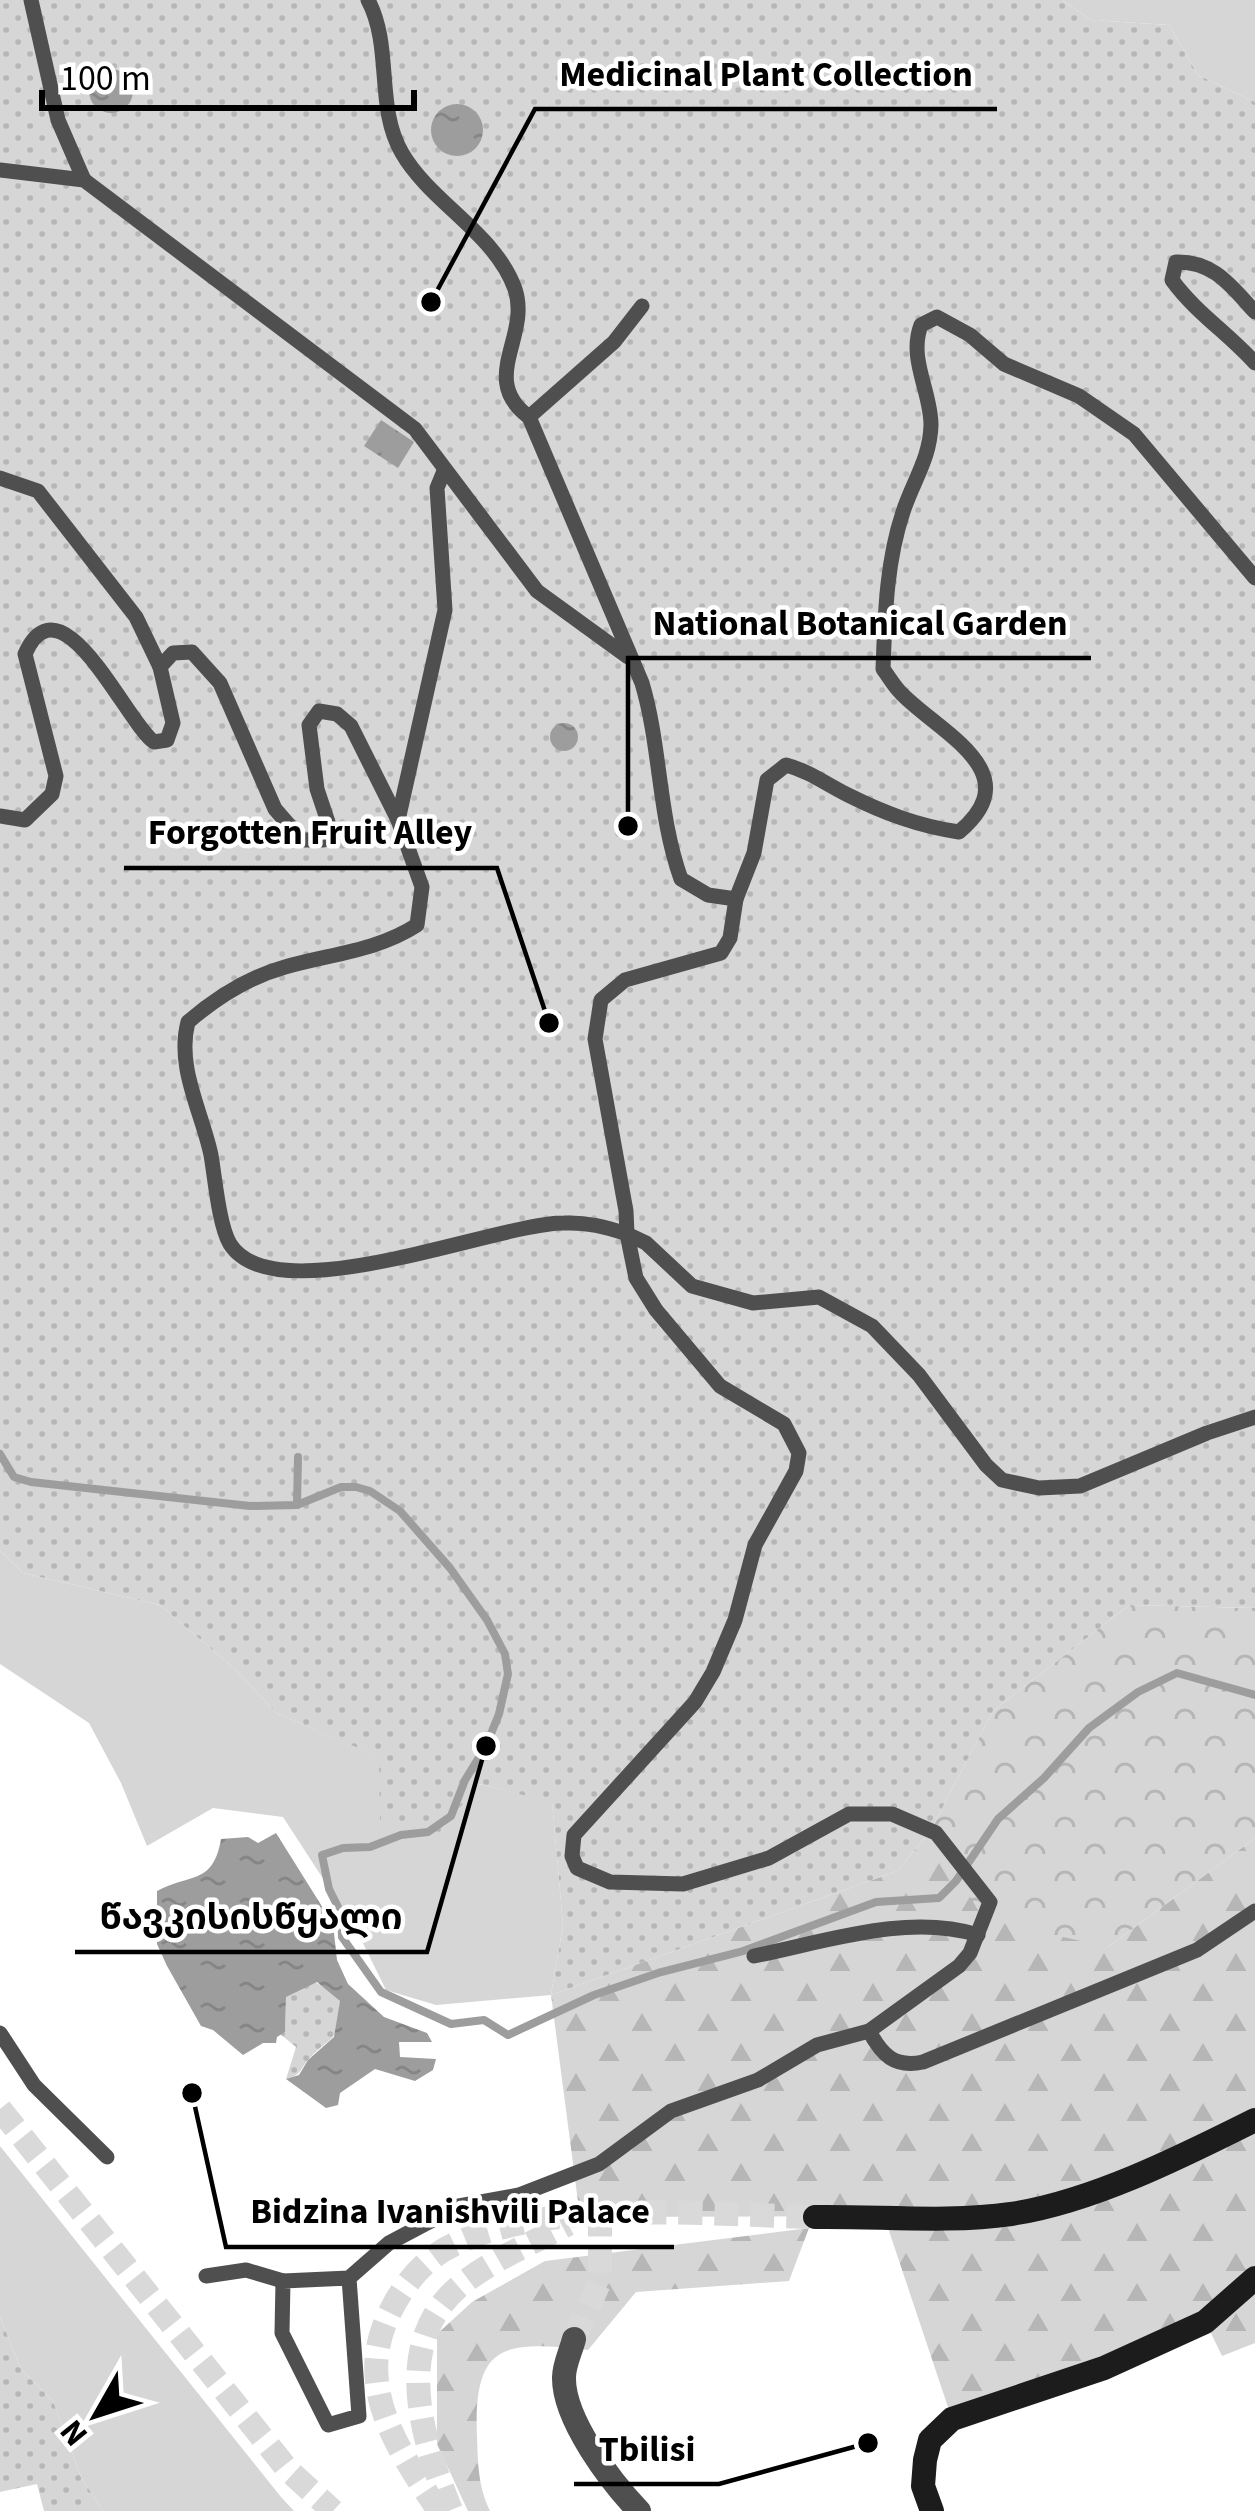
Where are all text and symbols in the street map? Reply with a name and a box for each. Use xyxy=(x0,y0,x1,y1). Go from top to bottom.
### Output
scale bar xyxy=(42,36,414,110)
callout: Medicinal Plant Collection xyxy=(535,37,997,109)
text: Medicinal Plant Collection xyxy=(559,49,973,100)
text: 100 m xyxy=(60,53,151,104)
callout: National Botanical Garden xyxy=(628,586,1091,658)
text: National Botanical Garden xyxy=(652,598,1068,649)
callout: Forgotten Fruit Alley xyxy=(124,796,497,868)
text: Forgotten Fruit Alley xyxy=(148,807,473,858)
callout: წავკისისწყალი xyxy=(75,1880,427,1952)
text: წავკისისწყალი xyxy=(99,1892,403,1943)
callout: Bidzina Ivanishvili Palace xyxy=(226,2175,674,2247)
text: Bidzina Ivanishvili Palace xyxy=(250,2186,650,2237)
north arrow xyxy=(36,2355,156,2475)
text: N xyxy=(49,2410,99,2456)
callout: Tbilisi xyxy=(574,2412,719,2484)
text: Tbilisi xyxy=(599,2424,695,2475)

